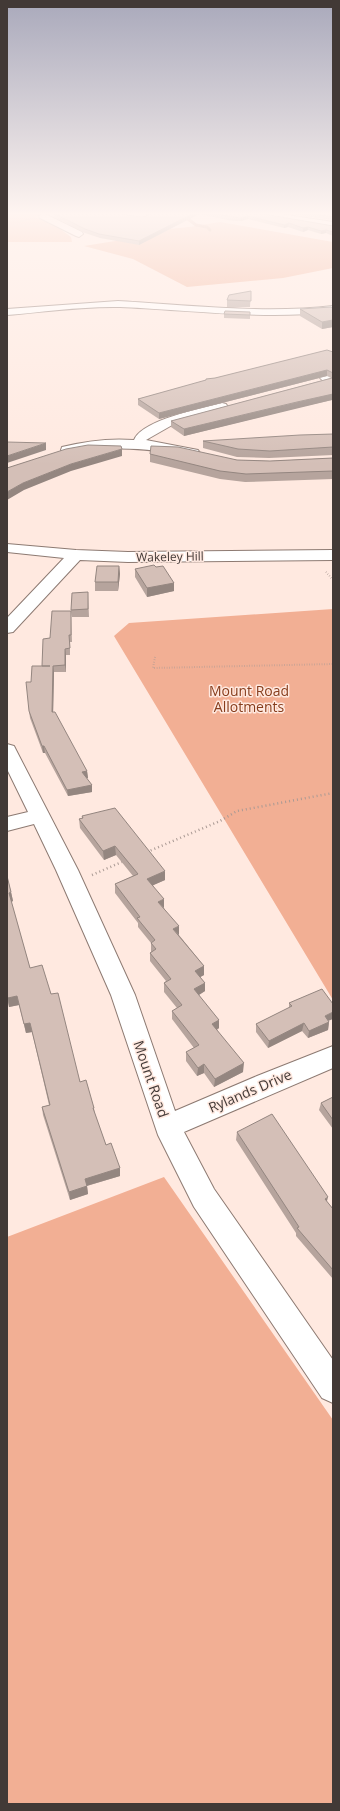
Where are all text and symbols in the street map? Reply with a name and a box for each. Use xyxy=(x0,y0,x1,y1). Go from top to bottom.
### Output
street label: Wakeley Hill xyxy=(136,547,204,566)
park label: Mount Road Allotments xyxy=(209,681,289,716)
street label: Mount Road xyxy=(129,1038,174,1120)
street label: Rylands Drive xyxy=(205,1064,294,1117)

